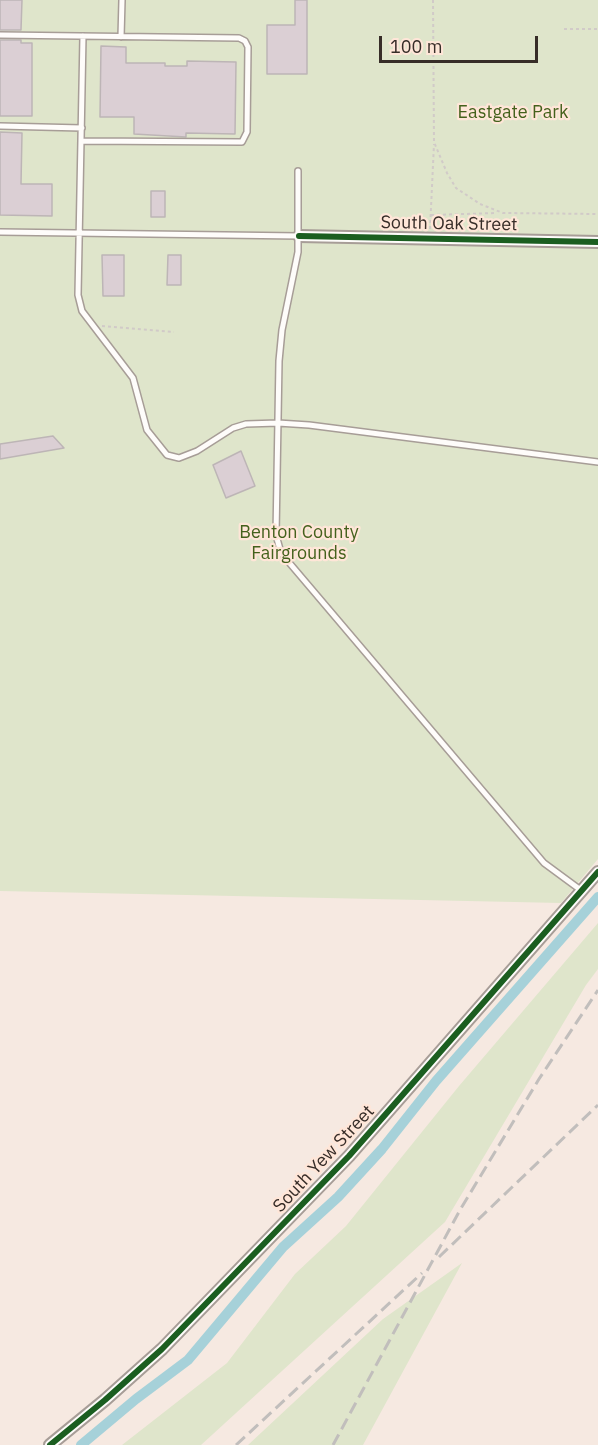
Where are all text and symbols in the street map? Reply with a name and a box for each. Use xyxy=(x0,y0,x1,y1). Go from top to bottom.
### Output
scale bar xyxy=(382,24,541,62)
text: 100 m xyxy=(390,35,442,58)
park label: Eastgate Park xyxy=(458,102,568,124)
street label: South Oak Street xyxy=(380,212,518,236)
park label: Benton County Fairgrounds xyxy=(239,522,359,564)
street label: South Yew Street xyxy=(269,1101,379,1217)

